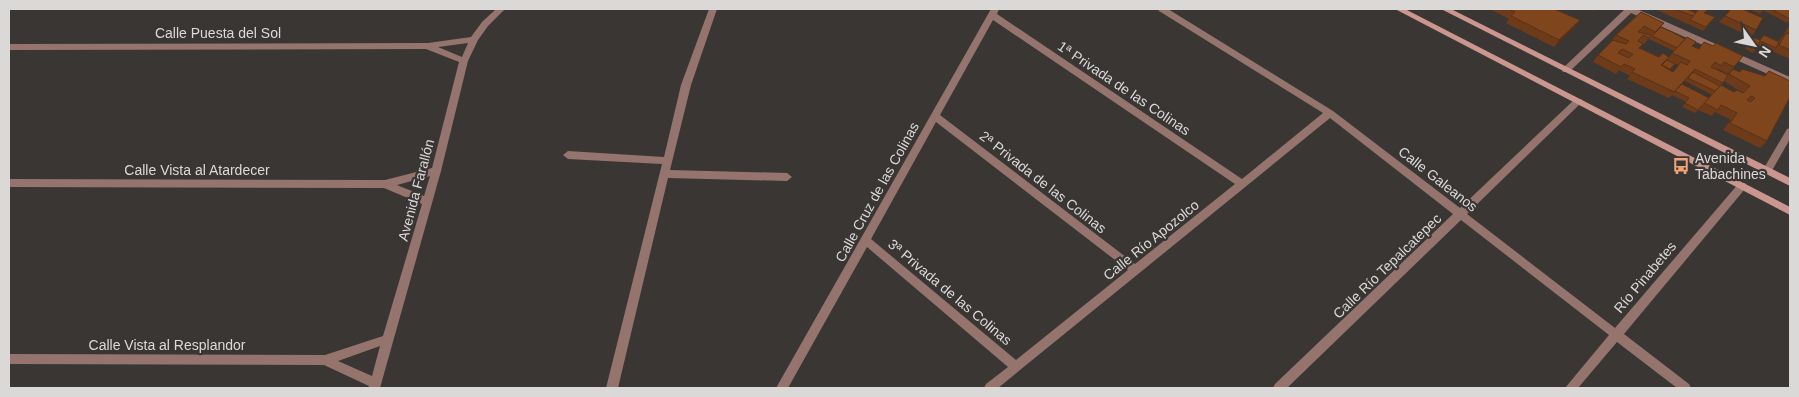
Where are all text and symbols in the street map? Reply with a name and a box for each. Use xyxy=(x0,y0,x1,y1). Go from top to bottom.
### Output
north arrow xyxy=(1729,20,1779,70)
street label: Calle Puesta del Sol xyxy=(155,25,281,41)
street label: 1ª Privada de las Colinas xyxy=(1055,38,1193,138)
text: N xyxy=(1755,43,1774,61)
street label: Calle Cruz de las Colinas xyxy=(832,119,922,265)
street label: 2ª Privada de las Colinas xyxy=(977,128,1109,236)
street label: Avenida Farallón xyxy=(395,137,437,243)
street label: Calle Galeanos xyxy=(1395,143,1481,215)
place label: Avenida Tabachines xyxy=(1695,150,1766,182)
bus stop icon: Avenida Tabachines xyxy=(1671,156,1691,176)
street label: Calle Vista al Atardecer xyxy=(124,162,270,178)
street label: Calle Río Apozolco xyxy=(1100,196,1202,283)
street label: Calle Río Tepalcatepec xyxy=(1330,210,1444,322)
street label: 3ª Privada de las Colinas xyxy=(885,236,1015,348)
street label: Río Pinabetes xyxy=(1611,238,1679,316)
street label: Calle Vista al Resplandor xyxy=(89,337,246,353)

